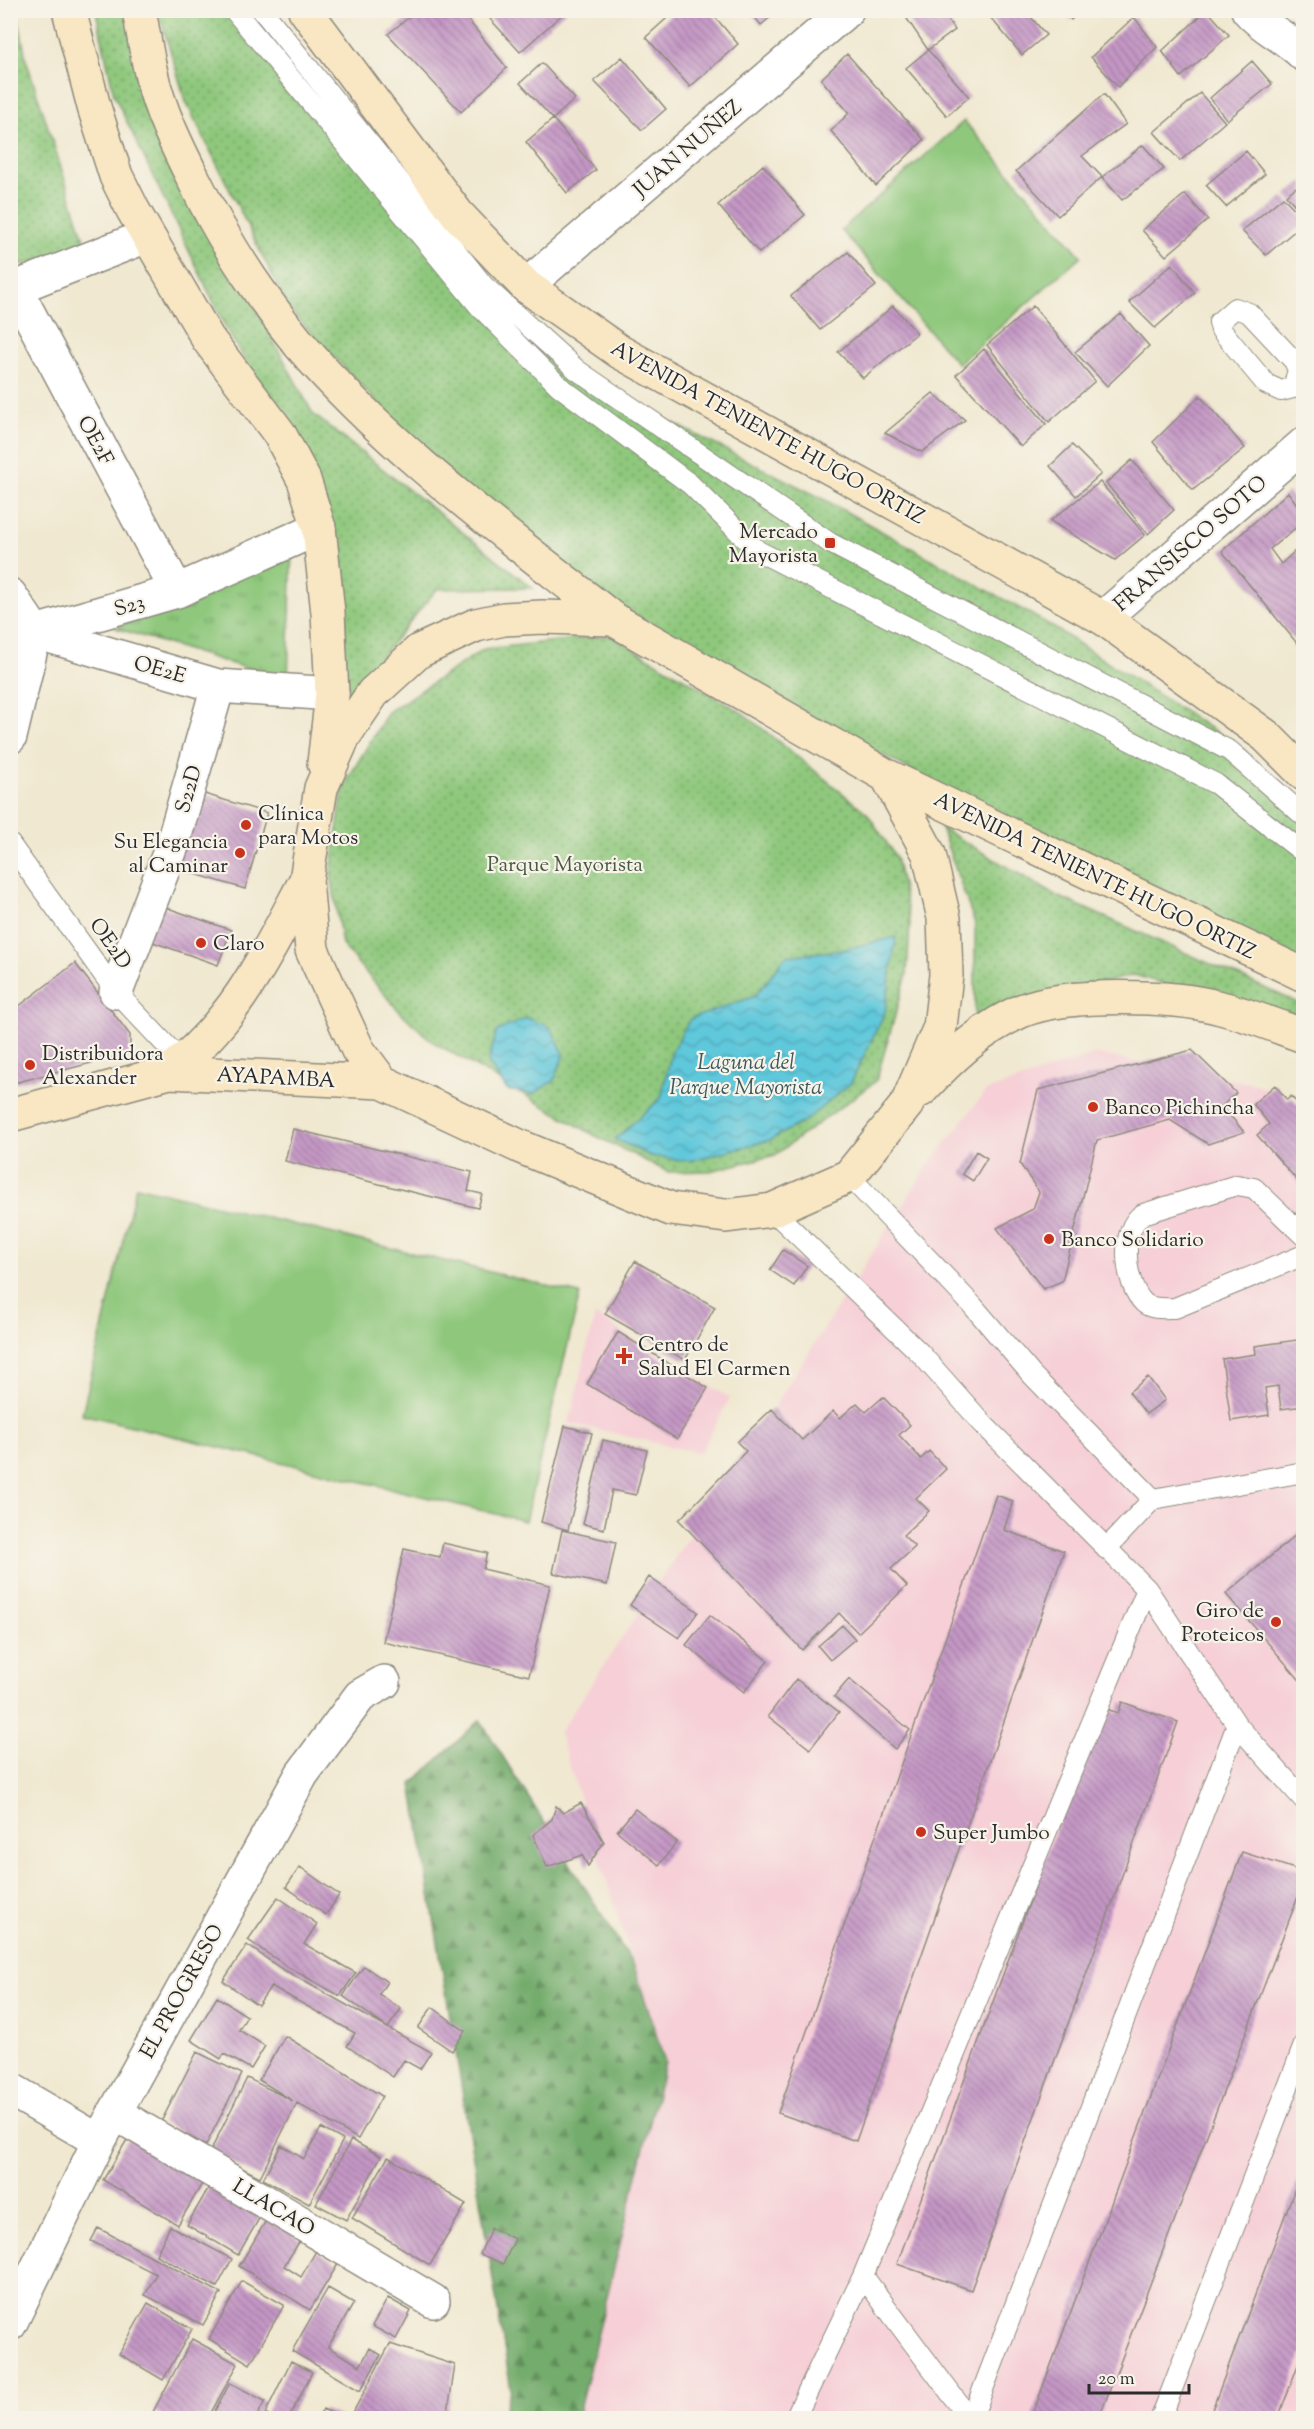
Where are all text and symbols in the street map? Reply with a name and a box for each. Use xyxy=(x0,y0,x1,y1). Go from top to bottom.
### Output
street label: JUAN NUÑEZ xyxy=(627,94,749,206)
street label: AVENIDA TENIENTE HUGO ORTIZ xyxy=(605,335,930,533)
street label: OE2F xyxy=(69,411,120,471)
street label: FRANSISCO SOTO xyxy=(1108,469,1275,620)
place label: Mercado Mayorista xyxy=(729,518,818,572)
marker: Mercado Mayorista xyxy=(823,536,837,550)
street label: S23 xyxy=(111,588,148,626)
street label: OE2E xyxy=(130,649,189,693)
street label: S22D xyxy=(169,762,211,817)
street label: AVENIDA TENIENTE HUGO ORTIZ xyxy=(928,786,1260,968)
place label: Clínica para Motos xyxy=(258,800,358,854)
marker: Clínica para Motos xyxy=(239,818,253,832)
place label: Su Elegancia al Caminar xyxy=(114,828,228,882)
marker: Su Elegancia al Caminar xyxy=(233,846,247,860)
park label: Parque Mayorista xyxy=(487,851,643,881)
street label: OE2D xyxy=(81,912,138,976)
place label: Claro xyxy=(213,930,265,960)
marker: Claro xyxy=(194,936,208,950)
place label: Distribuidora Alexander xyxy=(42,1040,164,1094)
water label: Laguna del Parque Mayorista xyxy=(670,1048,822,1105)
marker: Distribuidora Alexander xyxy=(23,1058,37,1072)
street label: AYAPAMBA xyxy=(216,1061,336,1097)
place label: Banco Pichincha xyxy=(1105,1094,1255,1124)
marker: Banco Pichincha xyxy=(1086,1100,1100,1114)
place label: Banco Solidario xyxy=(1061,1226,1204,1256)
marker: Banco Solidario xyxy=(1042,1232,1056,1246)
place label: Centro de Salud El Carmen xyxy=(638,1331,791,1385)
marker: Centro de Salud El Carmen xyxy=(615,1347,633,1365)
place label: Giro de Proteicos xyxy=(1181,1597,1264,1651)
marker: Giro de Proteicos xyxy=(1269,1615,1283,1629)
place label: Super Jumbo xyxy=(933,1819,1050,1849)
marker: Super Jumbo xyxy=(914,1825,928,1839)
street label: EL PROGRESO xyxy=(133,1919,232,2065)
street label: LLACAO xyxy=(226,2172,320,2245)
scale bar xyxy=(1089,2357,1190,2395)
text: 20 m xyxy=(1098,2367,1135,2393)

